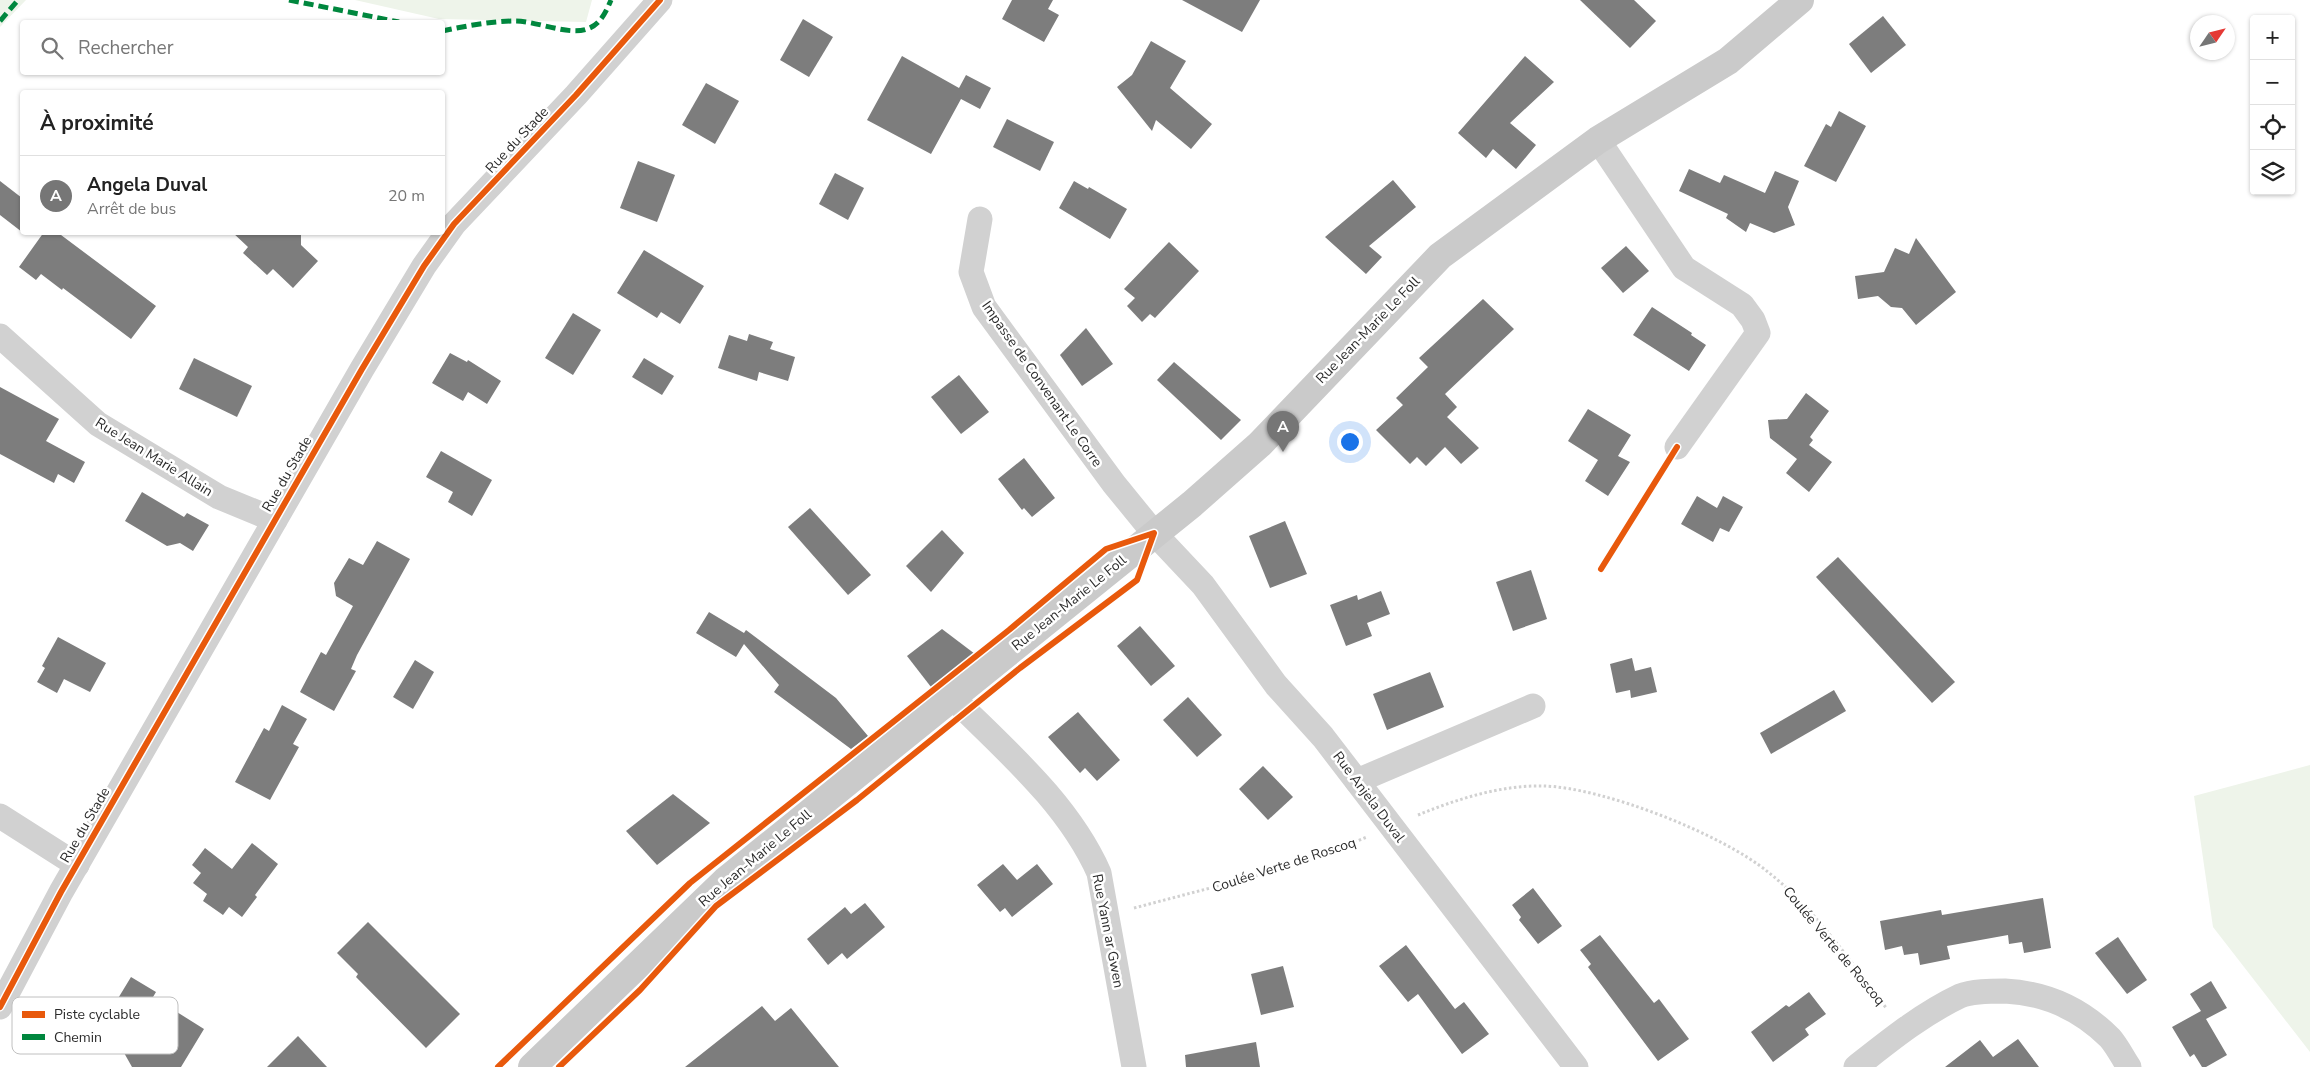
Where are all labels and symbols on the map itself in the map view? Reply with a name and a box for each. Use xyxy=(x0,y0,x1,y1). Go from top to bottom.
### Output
north arrow xyxy=(2190,15,2235,60)
street label: Rue du Stade xyxy=(481,103,553,177)
street label: Rue Jean-Marie Le Foll xyxy=(1312,272,1425,388)
street label: Impasse de Convenant Le Corre xyxy=(977,297,1107,471)
pin: A xyxy=(1267,411,1299,452)
street label: Rue Jean Marie Allain xyxy=(92,413,216,501)
your location xyxy=(1337,429,1363,455)
street label: Rue du Stade xyxy=(258,433,316,515)
street label: Rue Jean-Marie Le Foll xyxy=(1008,550,1131,655)
street label: Rue Anjela Duval xyxy=(1329,748,1410,847)
street label: Rue du Stade xyxy=(56,784,114,866)
street label: Rue Jean-Marie Le Foll xyxy=(694,804,816,911)
street label: Coulée Verte de Roscoq xyxy=(1210,833,1358,897)
street label: Rue Yann ar Gwen xyxy=(1088,872,1128,990)
street label: Coulée Verte de Roscoq xyxy=(1779,882,1889,1010)
legend xyxy=(12,997,178,1054)
text: Piste cyclable xyxy=(54,1005,140,1024)
text: Chemin xyxy=(54,1028,102,1047)

